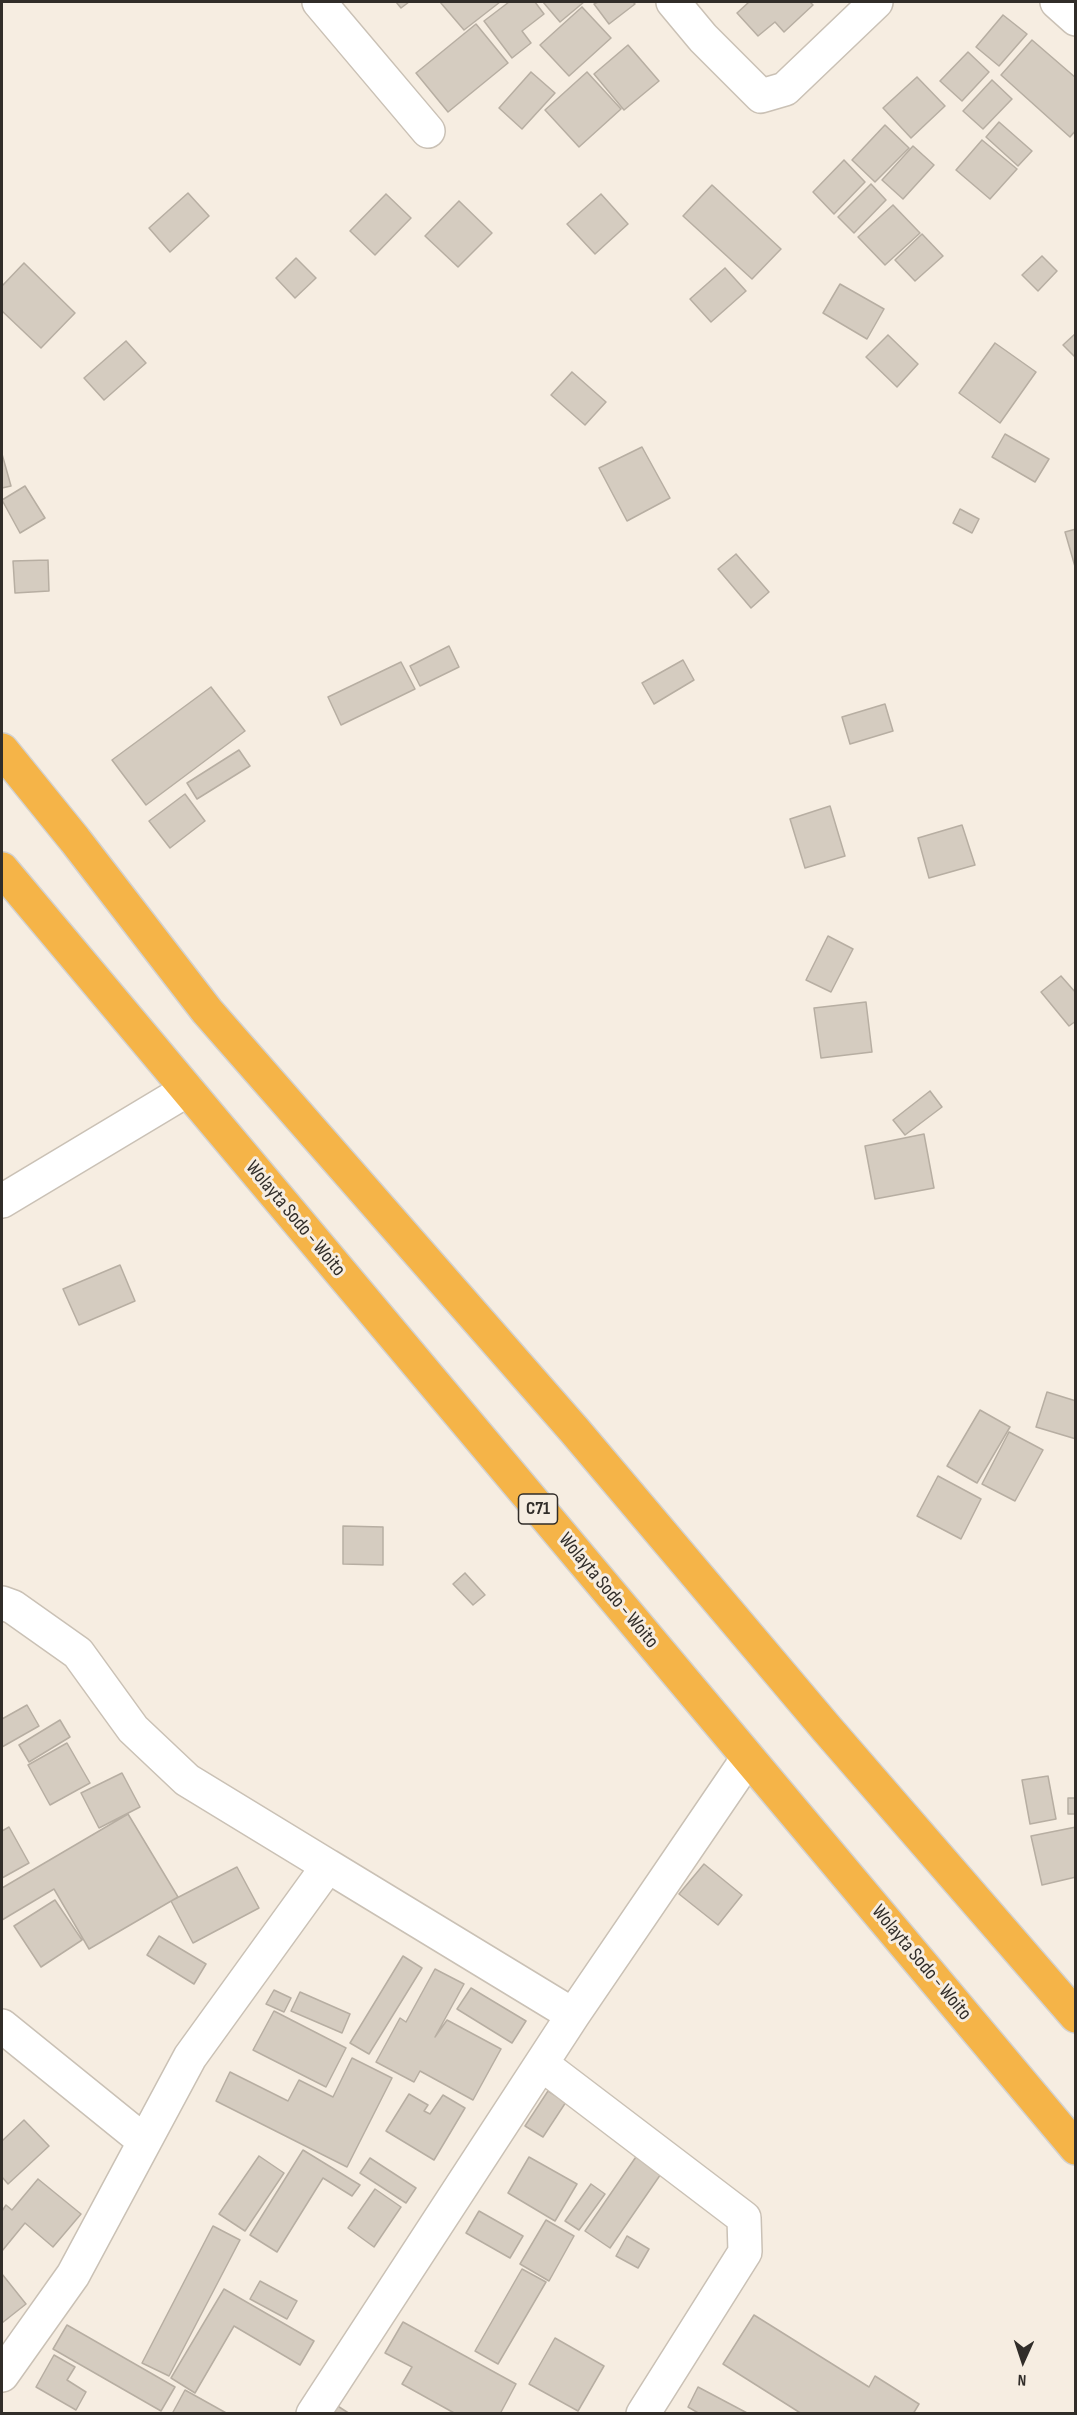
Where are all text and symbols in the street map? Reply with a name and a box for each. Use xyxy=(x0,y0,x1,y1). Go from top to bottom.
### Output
street label: Wolayta Sodo - Woito xyxy=(240,1156,350,1282)
road number: C71 xyxy=(518,1494,558,1524)
street label: Wolayta Sodo - Woito xyxy=(553,1528,663,1654)
street label: Wolayta Sodo - Woito xyxy=(866,1900,976,2026)
north arrow xyxy=(993,2331,1053,2391)
text: N xyxy=(1017,2370,1027,2389)

